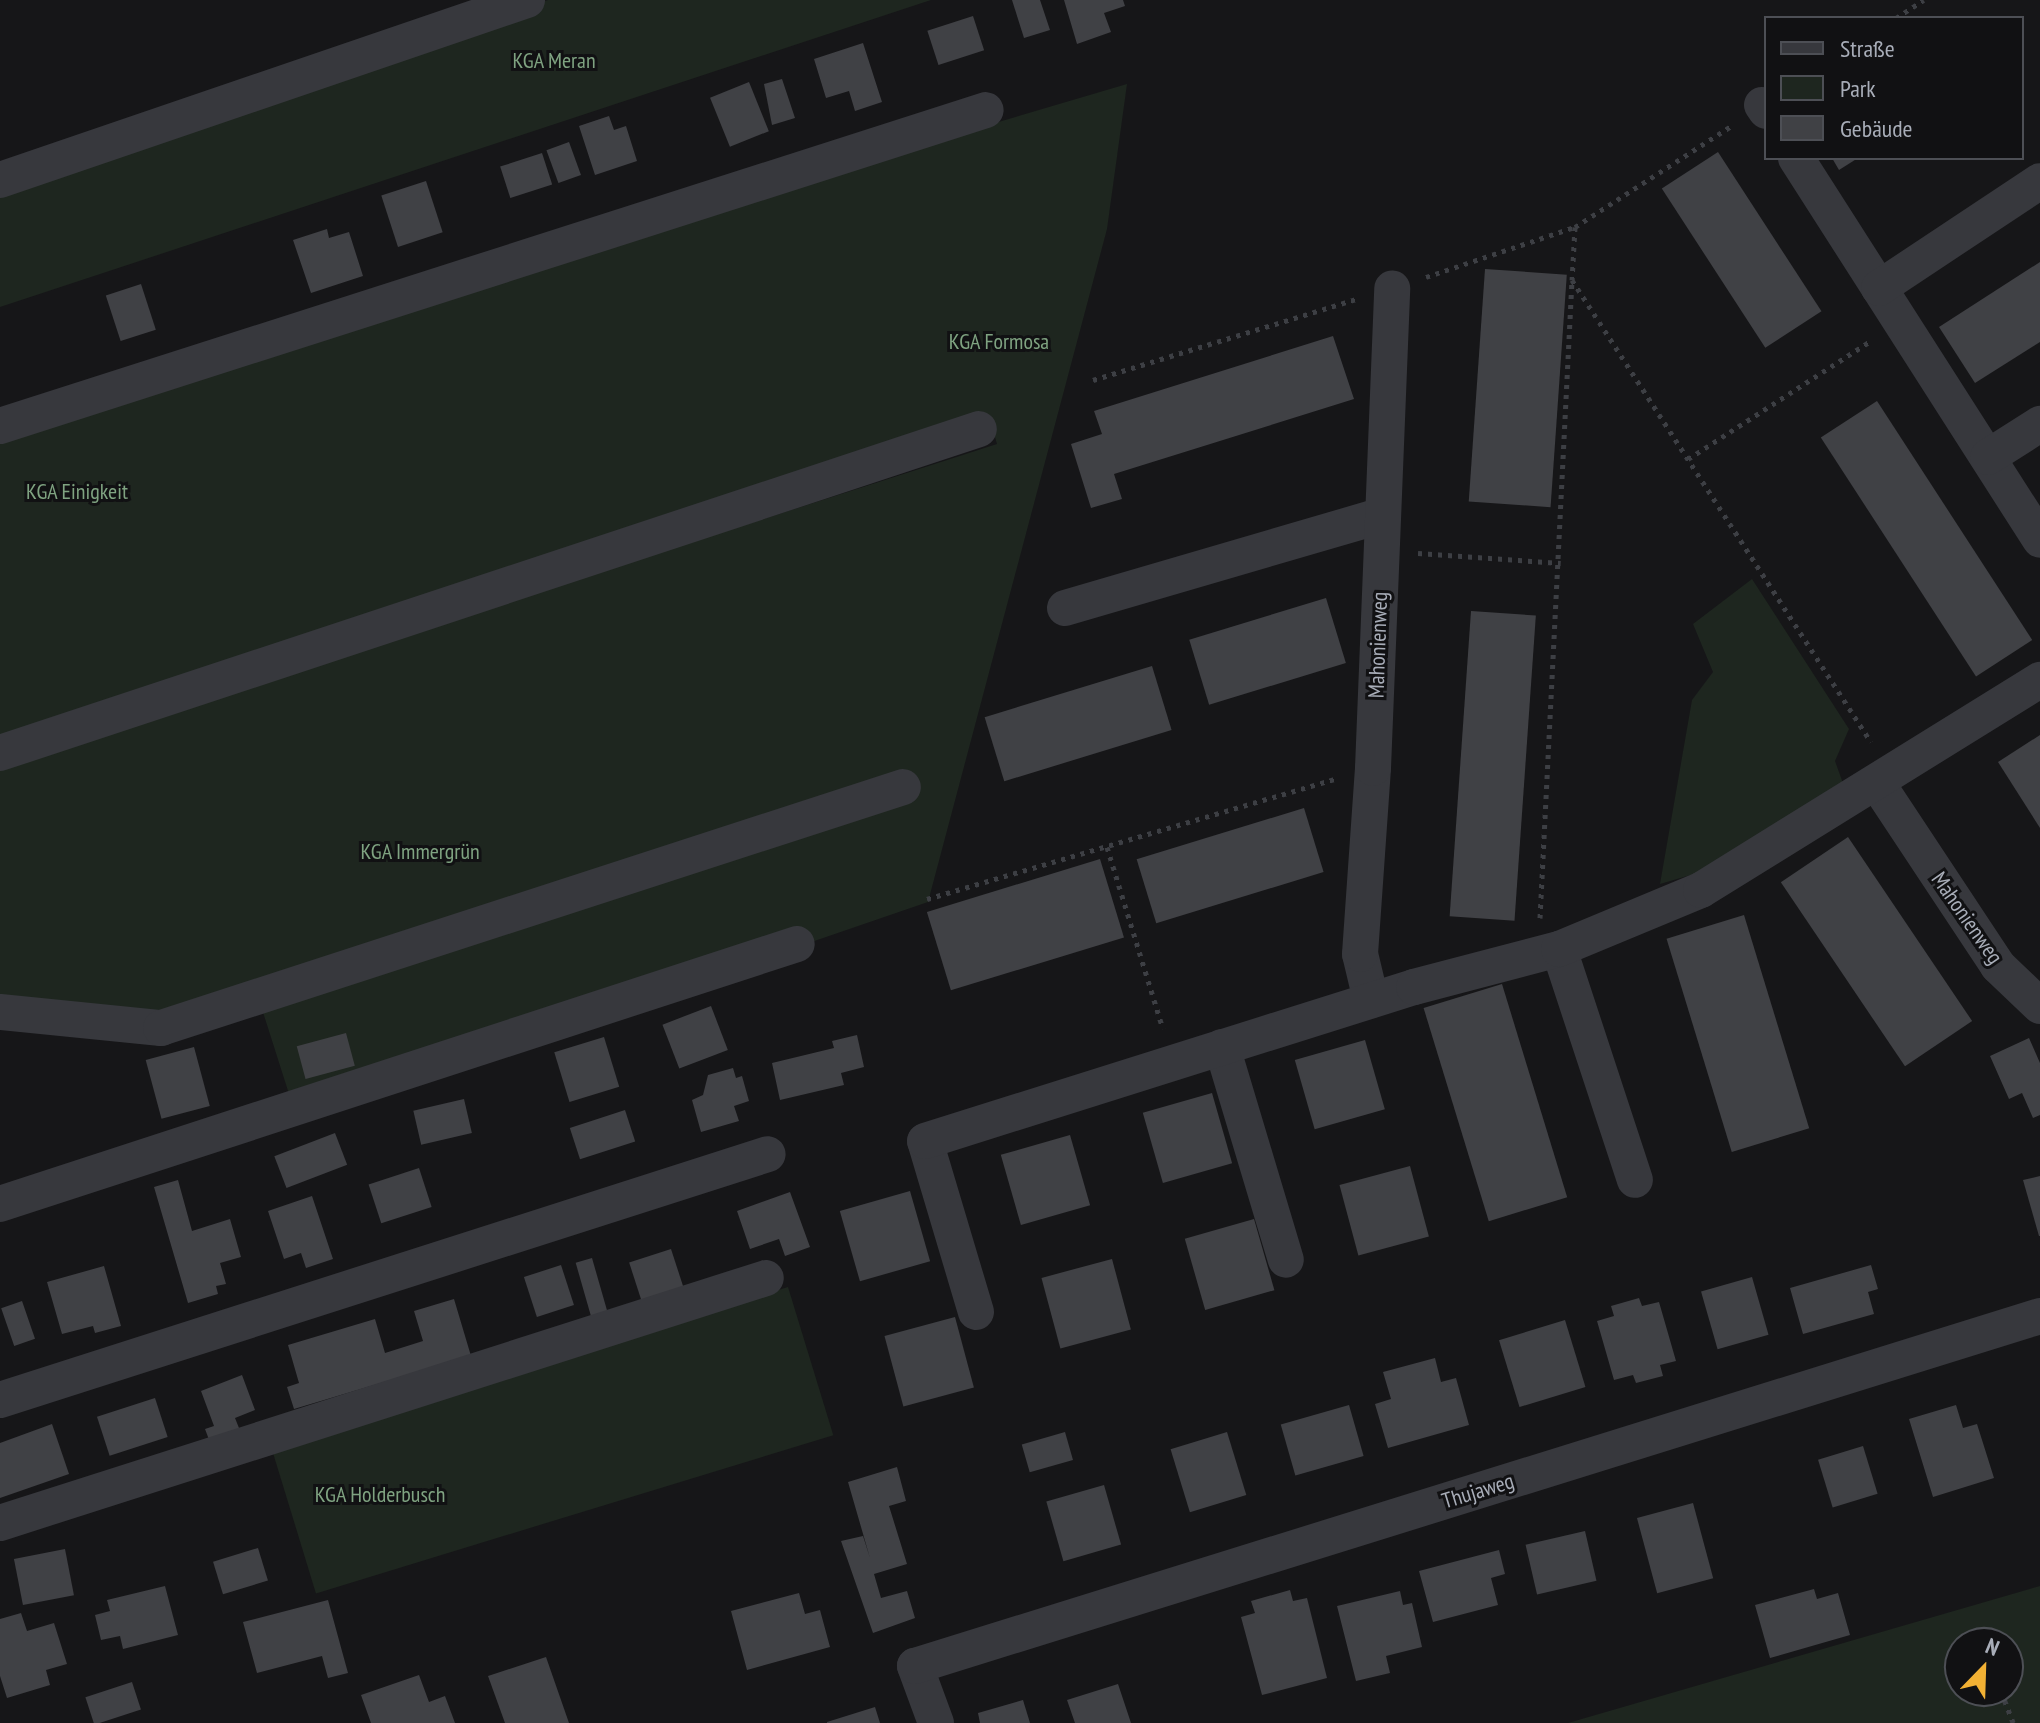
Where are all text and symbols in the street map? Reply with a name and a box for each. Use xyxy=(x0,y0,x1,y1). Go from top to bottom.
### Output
legend xyxy=(1764,16,2024,160)
text: Straße xyxy=(1840,33,1895,64)
park label: KGA Meran xyxy=(512,48,596,74)
text: Park xyxy=(1840,73,1876,104)
text: Gebäude xyxy=(1840,113,1912,144)
park label: KGA Formosa xyxy=(949,329,1049,355)
park label: KGA Einigkeit xyxy=(26,479,128,505)
street label: Mahonienweg xyxy=(1363,591,1393,699)
park label: KGA Immergrün xyxy=(360,839,480,865)
street label: Mahonienweg xyxy=(1926,867,2008,969)
street label: Thujaweg xyxy=(1439,1468,1517,1514)
park label: KGA Holderbusch xyxy=(314,1482,446,1508)
north arrow xyxy=(1944,1627,2024,1707)
text: N xyxy=(1982,1632,2004,1662)

